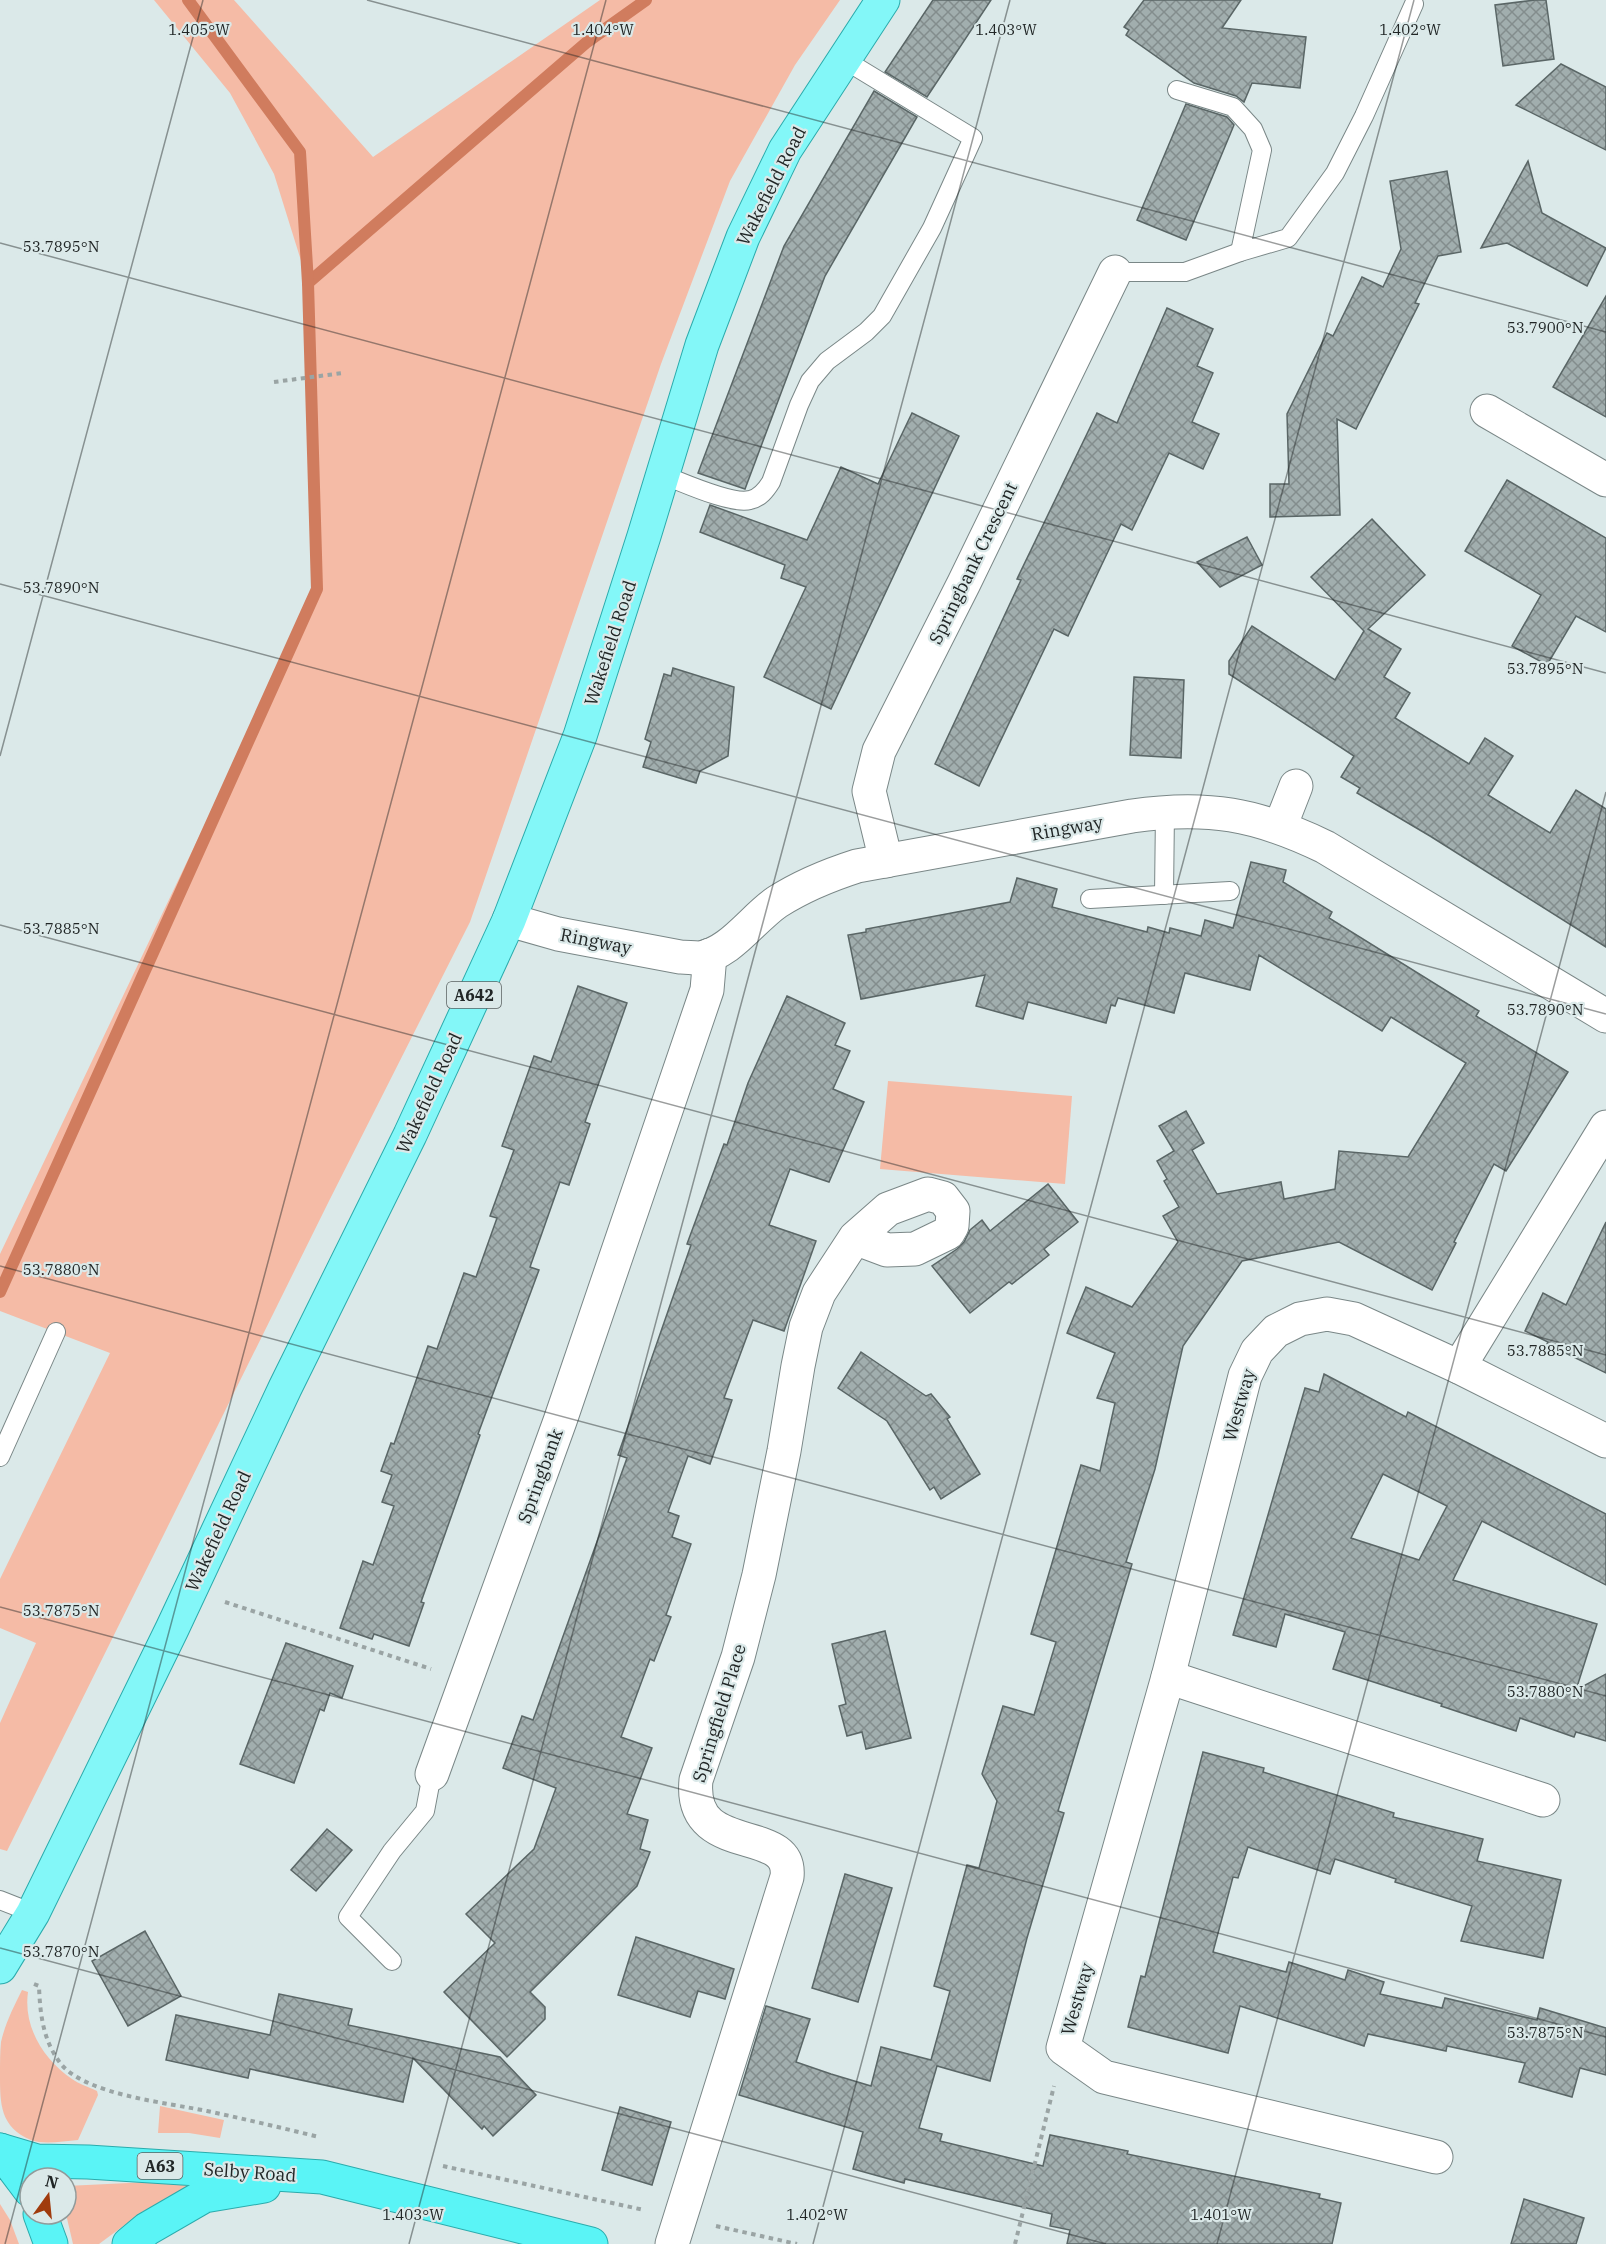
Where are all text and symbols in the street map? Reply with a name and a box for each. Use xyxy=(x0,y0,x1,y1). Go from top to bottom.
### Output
text: 1.405°W xyxy=(168,20,230,39)
text: 1.404°W xyxy=(572,20,634,39)
text: 1.403°W xyxy=(975,20,1037,39)
text: 1.402°W xyxy=(1379,20,1441,39)
street label: Wakefield Road xyxy=(731,123,811,249)
text: 53.7895°N xyxy=(23,237,99,256)
text: 53.7900°N xyxy=(1507,318,1583,337)
street label: Springbank Crescent xyxy=(924,478,1022,648)
street label: Wakefield Road xyxy=(579,577,641,709)
text: 53.7890°N xyxy=(23,578,99,597)
text: 53.7895°N xyxy=(1507,659,1583,678)
street label: Ringway xyxy=(1029,810,1105,846)
text: 53.7885°N xyxy=(23,919,99,938)
street label: Ringway xyxy=(558,923,634,959)
road number: A642 xyxy=(447,982,501,1008)
text: 53.7890°N xyxy=(1507,1000,1583,1019)
street label: Wakefield Road xyxy=(391,1029,467,1157)
text: 53.7880°N xyxy=(23,1260,99,1279)
text: 53.7885°N xyxy=(1507,1341,1583,1360)
street label: Westway xyxy=(1218,1366,1260,1444)
street label: Springbank xyxy=(512,1425,568,1527)
street label: Wakefield Road xyxy=(180,1467,256,1595)
text: 53.7875°N xyxy=(23,1601,99,1620)
street label: Springfield Place xyxy=(687,1641,751,1785)
text: 53.7880°N xyxy=(1507,1682,1583,1701)
text: 53.7870°N xyxy=(23,1942,99,1961)
street label: Westway xyxy=(1056,1960,1098,2038)
text: 53.7875°N xyxy=(1507,2023,1583,2042)
road number: A63 xyxy=(138,2153,182,2179)
street label: Selby Road xyxy=(203,2157,297,2187)
north arrow xyxy=(18,2166,78,2226)
text: N xyxy=(43,2170,61,2193)
text: 1.403°W xyxy=(382,2205,444,2224)
text: 1.402°W xyxy=(786,2205,848,2224)
text: 1.401°W xyxy=(1190,2205,1252,2224)

